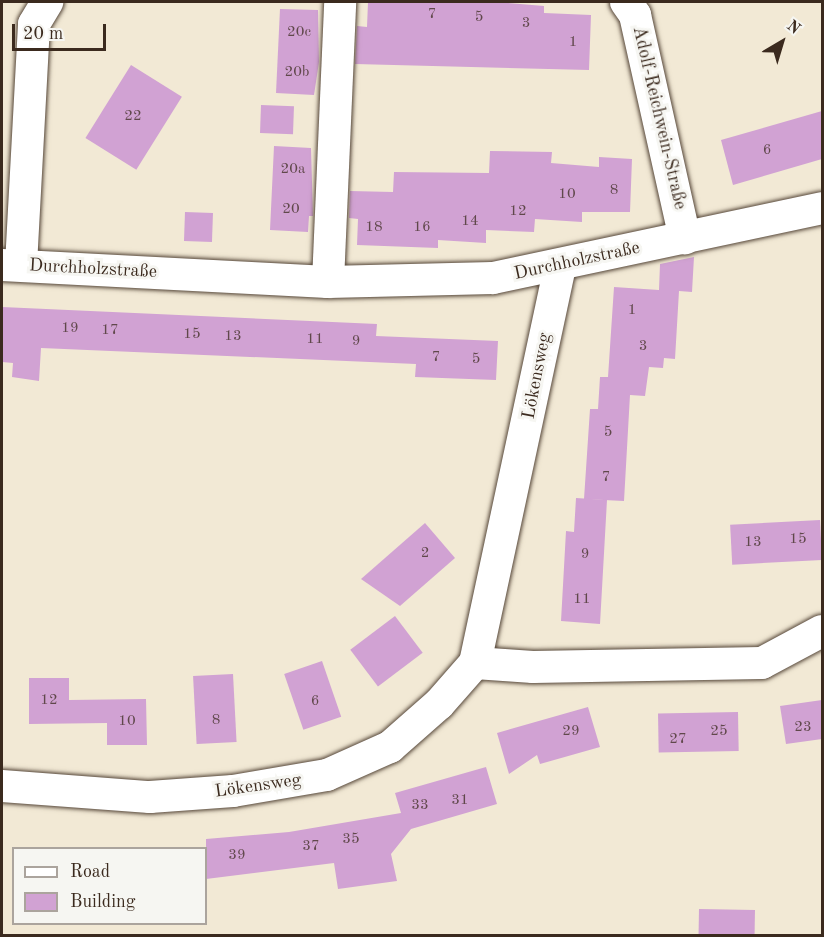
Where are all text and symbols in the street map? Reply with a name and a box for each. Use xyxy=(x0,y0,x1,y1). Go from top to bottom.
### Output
house number: 7 xyxy=(428,6,436,24)
house number: 5 xyxy=(475,9,483,27)
scale bar xyxy=(15,12,110,50)
north arrow xyxy=(752,12,812,72)
house number: 3 xyxy=(522,15,530,33)
text: N xyxy=(783,18,803,38)
house number: 20c xyxy=(287,24,311,42)
street label: Adolf-Reichwein-Straße xyxy=(627,24,691,212)
text: 20 m xyxy=(23,25,63,43)
house number: 1 xyxy=(569,34,577,52)
house number: 20b xyxy=(284,64,310,82)
house number: 22 xyxy=(124,108,142,126)
house number: 6 xyxy=(763,142,771,160)
house number: 20a xyxy=(281,161,305,179)
house number: 8 xyxy=(610,182,618,200)
house number: 10 xyxy=(558,186,576,204)
house number: 20 xyxy=(282,201,300,219)
house number: 12 xyxy=(509,203,527,221)
house number: 14 xyxy=(461,213,479,231)
house number: 18 xyxy=(365,219,383,237)
house number: 16 xyxy=(413,219,431,237)
street label: Durchholzstraße xyxy=(512,237,642,285)
street label: Durchholzstraße xyxy=(28,255,158,283)
house number: 1 xyxy=(628,302,636,320)
house number: 19 xyxy=(61,320,79,338)
house number: 17 xyxy=(101,322,119,340)
house number: 15 xyxy=(183,326,201,344)
house number: 13 xyxy=(224,328,242,346)
house number: 11 xyxy=(306,331,324,349)
street label: Lökensweg xyxy=(518,331,556,421)
house number: 9 xyxy=(352,333,360,351)
house number: 3 xyxy=(639,338,647,356)
house number: 7 xyxy=(432,349,440,367)
house number: 5 xyxy=(472,351,480,369)
house number: 5 xyxy=(604,424,612,442)
house number: 7 xyxy=(602,469,610,487)
house number: 15 xyxy=(789,531,807,549)
house number: 13 xyxy=(744,534,762,552)
house number: 2 xyxy=(421,545,429,563)
house number: 9 xyxy=(581,546,589,564)
house number: 11 xyxy=(573,591,591,609)
house number: 12 xyxy=(40,692,58,710)
house number: 6 xyxy=(311,693,319,711)
house number: 8 xyxy=(212,712,220,730)
house number: 10 xyxy=(118,713,136,731)
house number: 23 xyxy=(794,719,812,737)
house number: 29 xyxy=(562,723,580,741)
house number: 25 xyxy=(710,723,728,741)
house number: 27 xyxy=(669,731,687,749)
street label: Lökensweg xyxy=(213,769,303,803)
house number: 31 xyxy=(451,792,469,810)
house number: 33 xyxy=(411,797,429,815)
house number: 35 xyxy=(342,831,360,849)
house number: 37 xyxy=(302,838,320,856)
legend xyxy=(12,847,207,925)
house number: 39 xyxy=(228,847,246,865)
text: Road xyxy=(70,863,110,881)
text: Building xyxy=(70,893,135,911)

